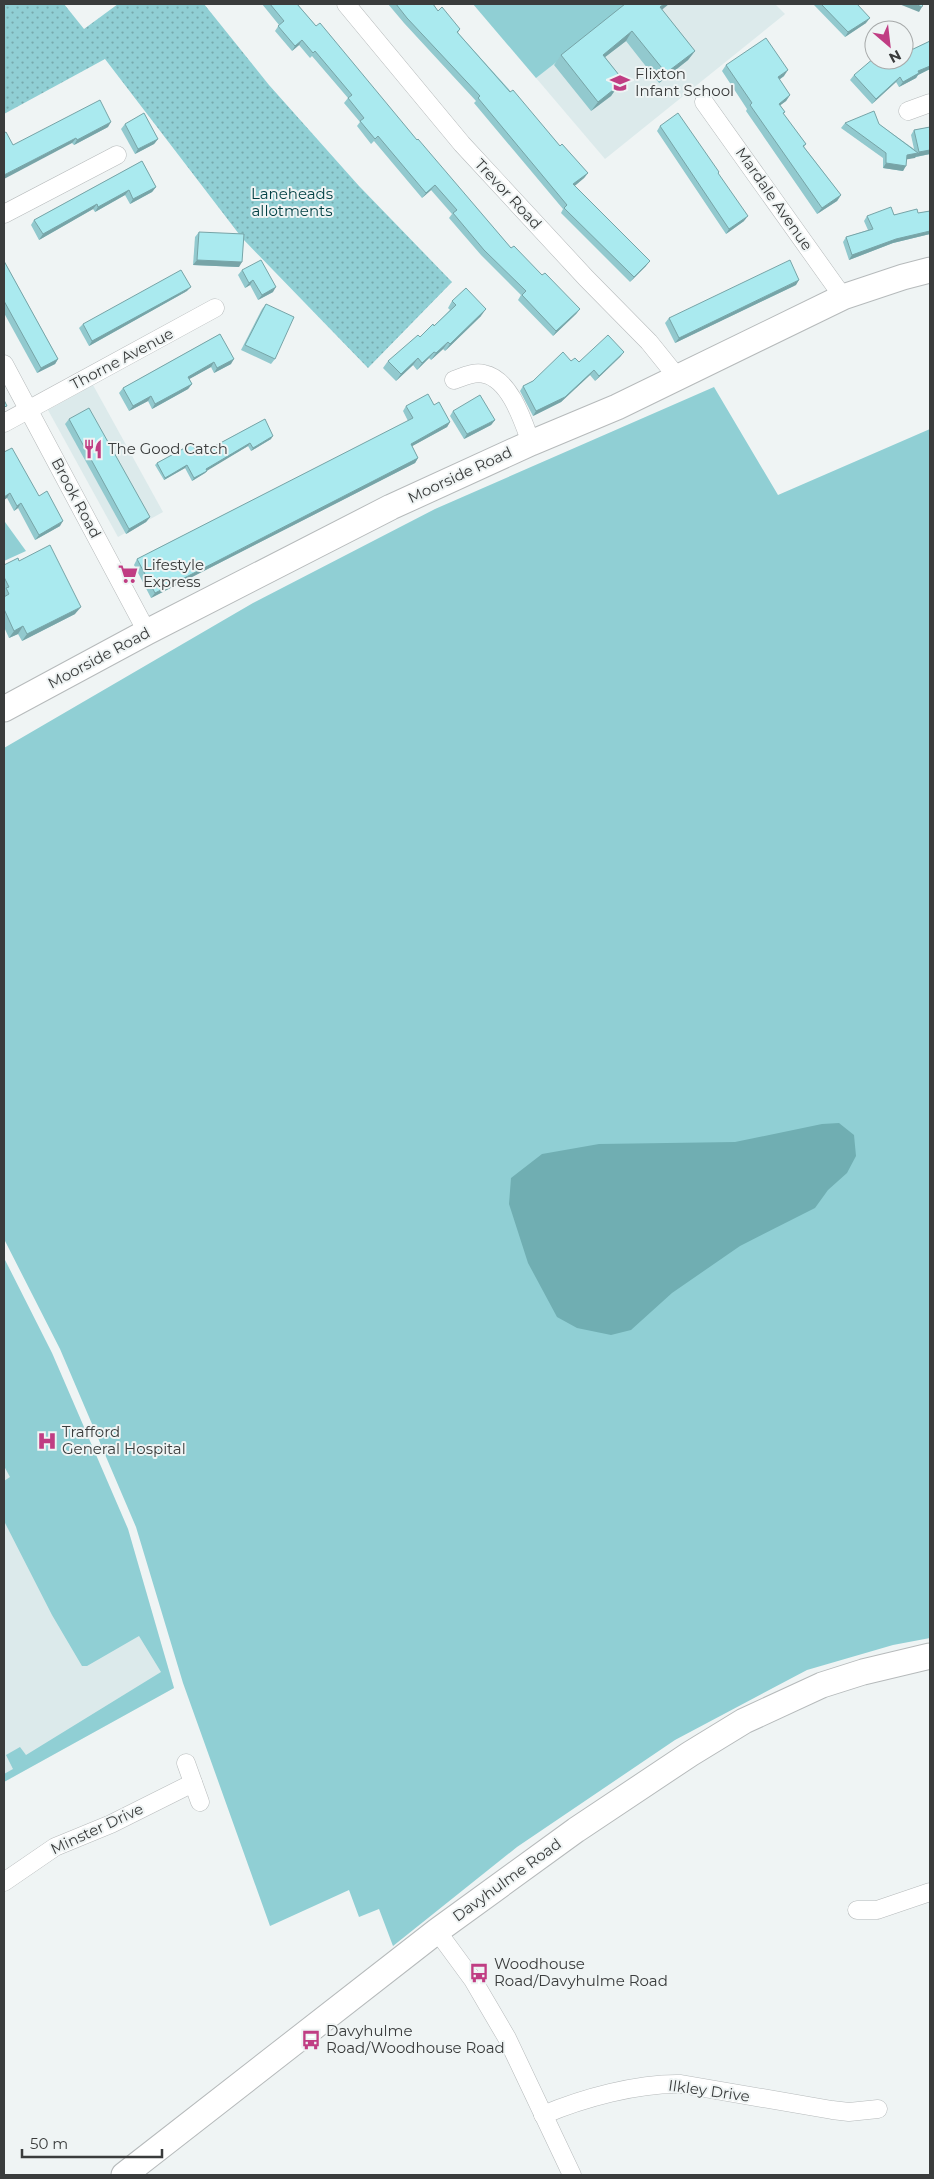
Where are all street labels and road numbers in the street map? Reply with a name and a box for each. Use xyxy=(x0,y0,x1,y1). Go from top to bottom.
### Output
street label: Mardale Avenue xyxy=(732,143,817,254)
street label: Trevor Road xyxy=(471,154,546,233)
street label: Thorne Avenue xyxy=(67,323,176,394)
street label: Moorside Road xyxy=(405,442,515,507)
street label: Brook Road xyxy=(47,454,106,541)
street label: Moorside Road xyxy=(44,623,153,692)
street label: Minster Drive xyxy=(47,1799,146,1858)
street label: Davyhulme Road xyxy=(449,1834,565,1925)
street label: Ilkley Drive xyxy=(667,2075,751,2106)

